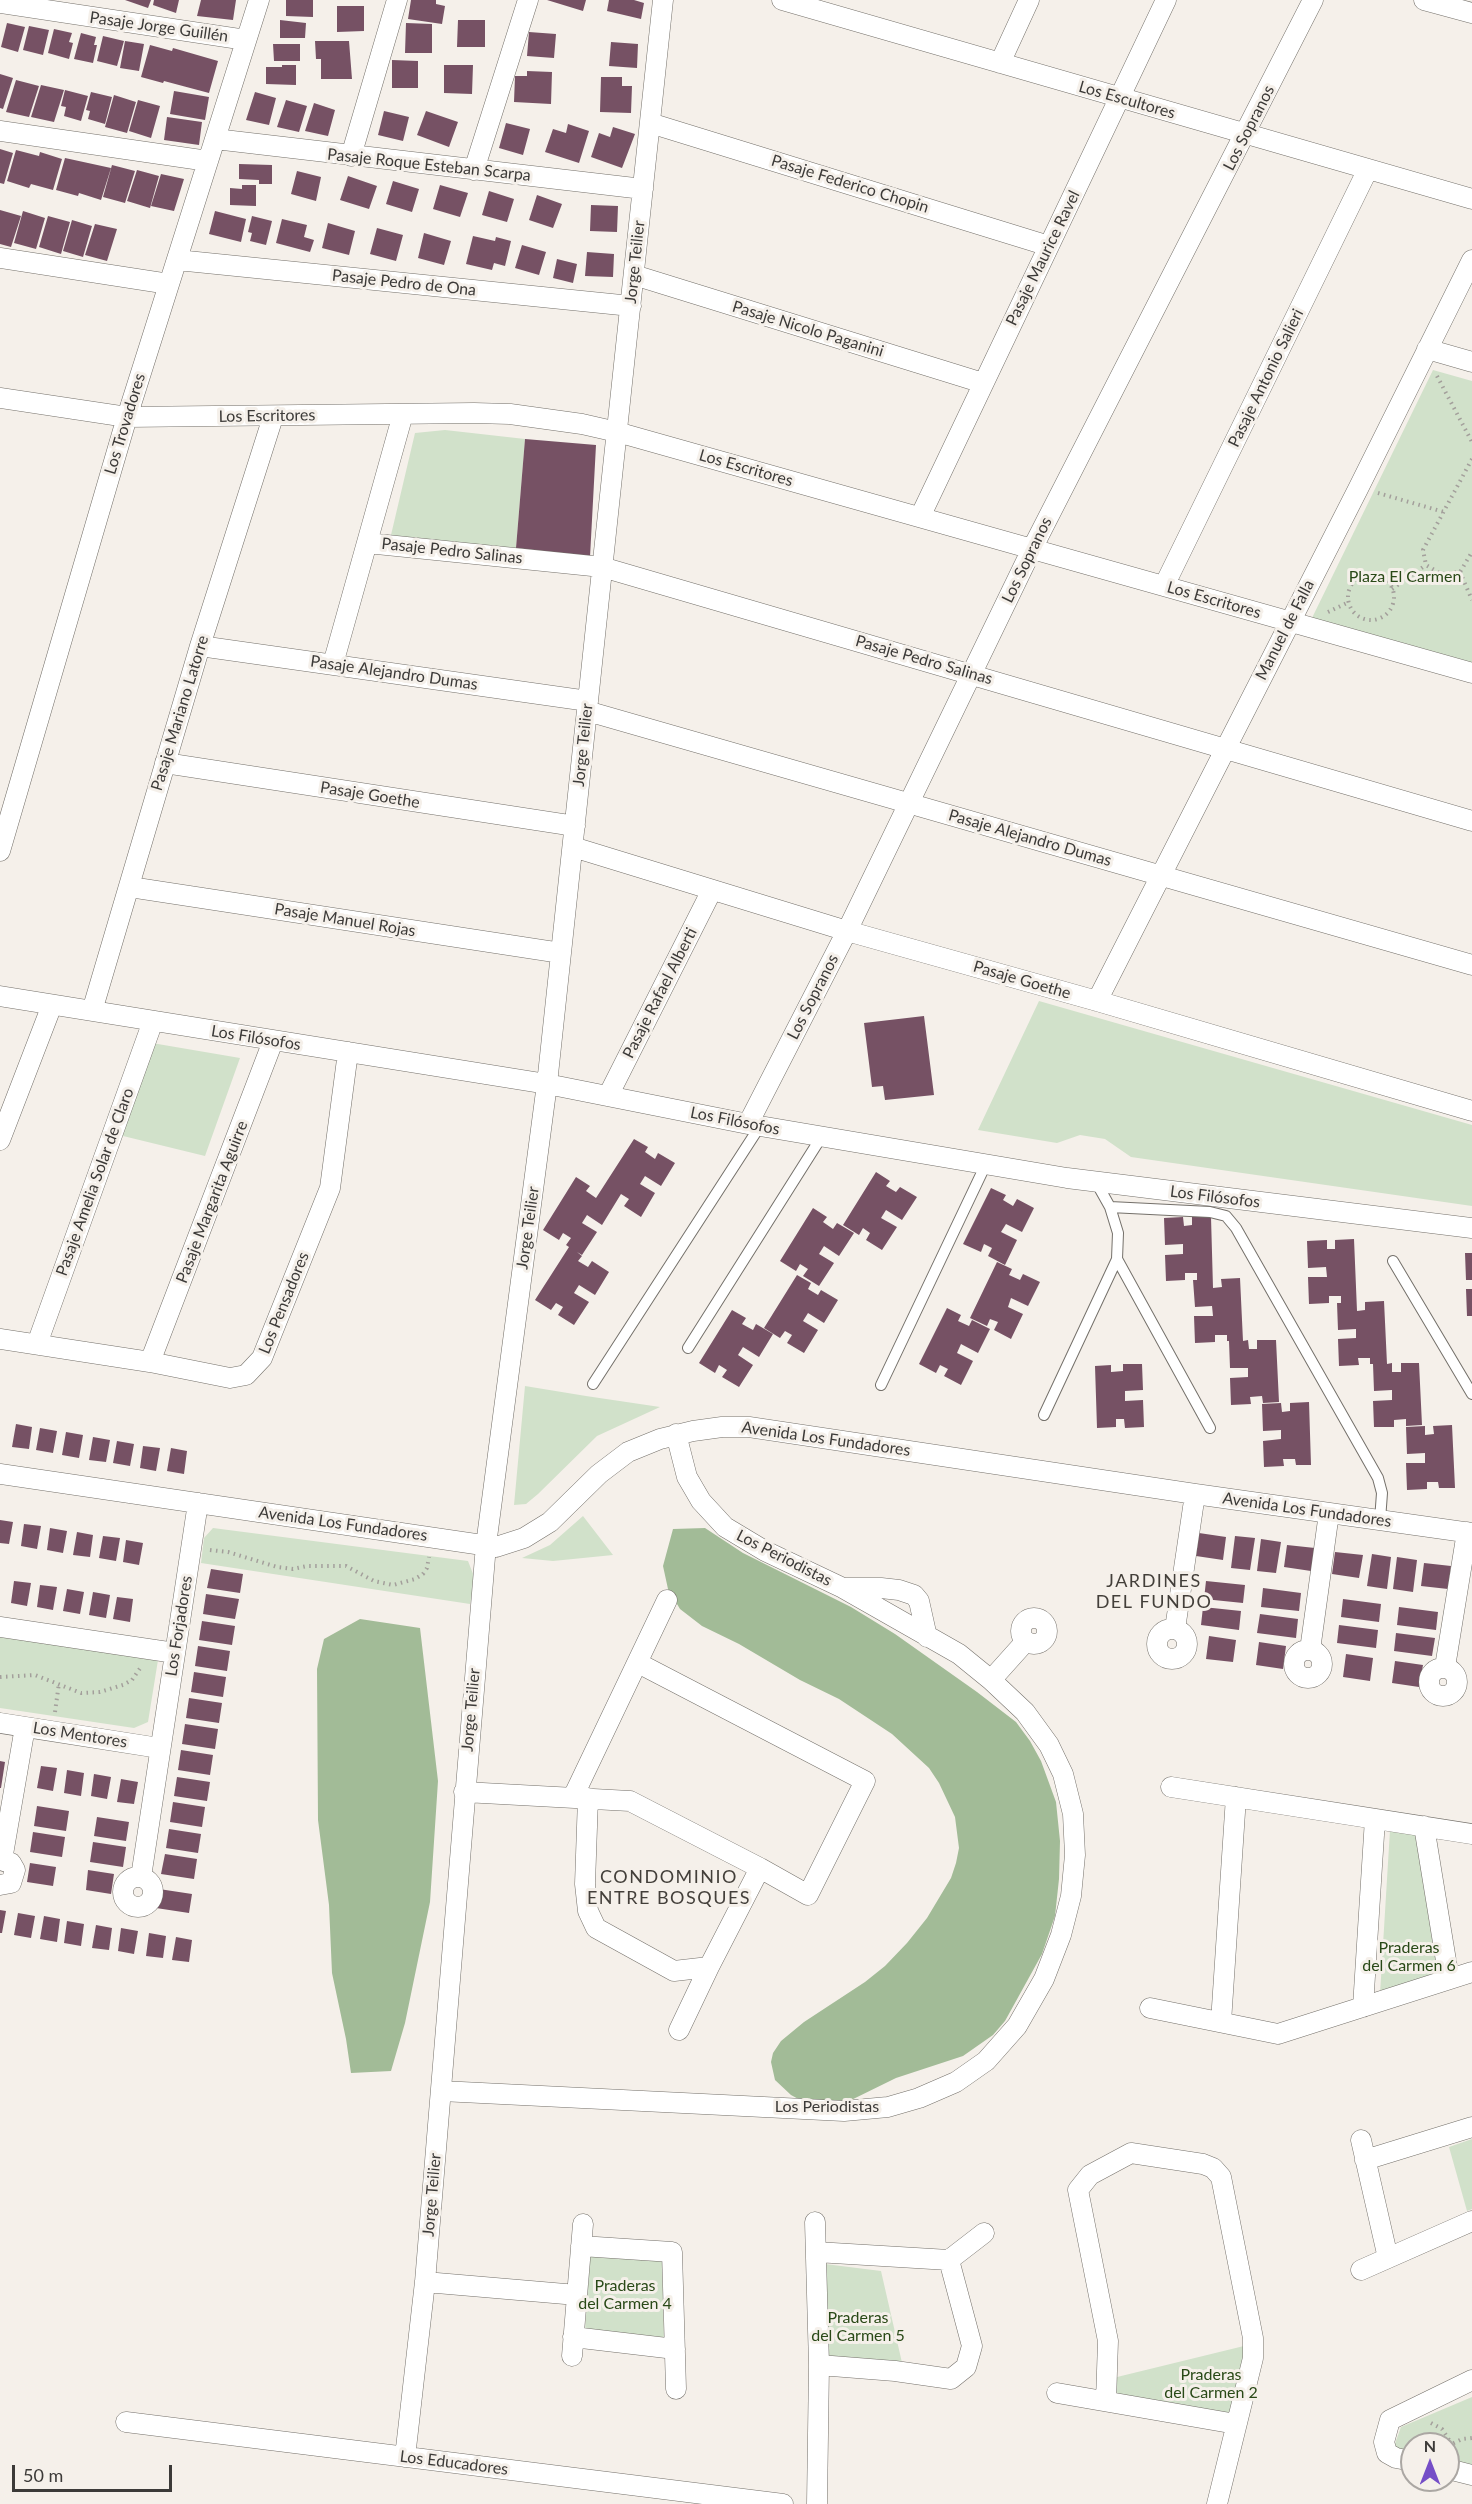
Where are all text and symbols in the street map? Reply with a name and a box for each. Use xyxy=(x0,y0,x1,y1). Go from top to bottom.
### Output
street label: Pasaje Jorge Guillén xyxy=(88,8,230,46)
street label: Los Escultores xyxy=(1076,77,1178,123)
street label: Los Sopranos xyxy=(1219,82,1279,174)
street label: Pasaje Roque Esteban Scarpa xyxy=(326,145,532,185)
street label: Pasaje Federico Chopin xyxy=(769,151,931,217)
street label: Pasaje Maurice Ravel xyxy=(1002,187,1084,329)
street label: Jorge Teilier xyxy=(621,219,649,305)
street label: Pasaje Pedro de Ona xyxy=(331,266,477,300)
street label: Pasaje Nicolo Paganini xyxy=(730,297,886,361)
street label: Pasaje Antonio Salieri xyxy=(1224,306,1308,450)
street label: Los Trovadores xyxy=(101,371,149,477)
street label: Los Escritores xyxy=(218,406,316,426)
street label: Los Escritores xyxy=(697,445,795,491)
street label: Los Sopranos xyxy=(998,514,1056,606)
street label: Pasaje Pedro Salinas xyxy=(381,534,523,568)
park label: Plaza El Carmen xyxy=(1349,567,1461,587)
street label: Los Escritores xyxy=(1165,577,1263,623)
street label: Manuel de Falla xyxy=(1252,577,1318,683)
street label: Pasaje Pedro Salinas xyxy=(853,631,995,689)
street label: Pasaje Mariano Latorre xyxy=(147,633,213,793)
street label: Pasaje Alejandro Dumas xyxy=(309,652,479,694)
street label: Jorge Teilier xyxy=(569,702,597,788)
street label: Pasaje Goethe xyxy=(319,778,421,812)
street label: Pasaje Alejandro Dumas xyxy=(946,805,1114,871)
street label: Pasaje Manuel Rojas xyxy=(273,899,417,941)
street label: Pasaje Rafael Alberti xyxy=(619,925,701,1061)
street label: Los Sopranos xyxy=(783,951,843,1043)
street label: Pasaje Goethe xyxy=(971,957,1073,1003)
street label: Los Filósofos xyxy=(210,1021,302,1055)
street label: Pasaje Amelia Solar de Claro xyxy=(52,1085,138,1279)
street label: Los Filósofos xyxy=(689,1103,781,1139)
street label: Pasaje Margarita Aguirre xyxy=(172,1118,252,1286)
street label: Los Filósofos xyxy=(1169,1182,1261,1212)
street label: Jorge Teilier xyxy=(513,1185,543,1271)
street label: Los Pensadores xyxy=(255,1249,313,1357)
street label: Avenida Los Fundadores xyxy=(740,1418,912,1460)
street label: Avenida Los Fundadores xyxy=(1221,1489,1393,1531)
street label: Avenida Los Fundadores xyxy=(257,1503,429,1545)
street label: Los Periodistas xyxy=(733,1526,835,1590)
district label: JARDINES DEL FUNDO xyxy=(1096,1570,1212,1612)
street label: Los Forjadores xyxy=(162,1574,196,1678)
street label: Jorge Teilier xyxy=(458,1668,484,1752)
street label: Los Mentores xyxy=(31,1718,129,1752)
district label: CONDOMINIO ENTRE BOSQUES xyxy=(587,1866,751,1908)
park label: Praderas del Carmen 6 xyxy=(1362,1938,1456,1976)
street label: Los Periodistas xyxy=(775,2097,879,2117)
street label: Jorge Teilier xyxy=(419,2153,445,2237)
park label: Praderas del Carmen 4 xyxy=(578,2276,672,2314)
park label: Praderas del Carmen 5 xyxy=(811,2308,905,2346)
park label: Praderas del Carmen 2 xyxy=(1164,2365,1258,2403)
north arrow xyxy=(1400,2432,1460,2492)
text: N xyxy=(1424,2436,1436,2455)
street label: Los Educadores xyxy=(399,2447,509,2479)
scale bar xyxy=(15,2453,176,2491)
text: 50 m xyxy=(23,2464,63,2486)

